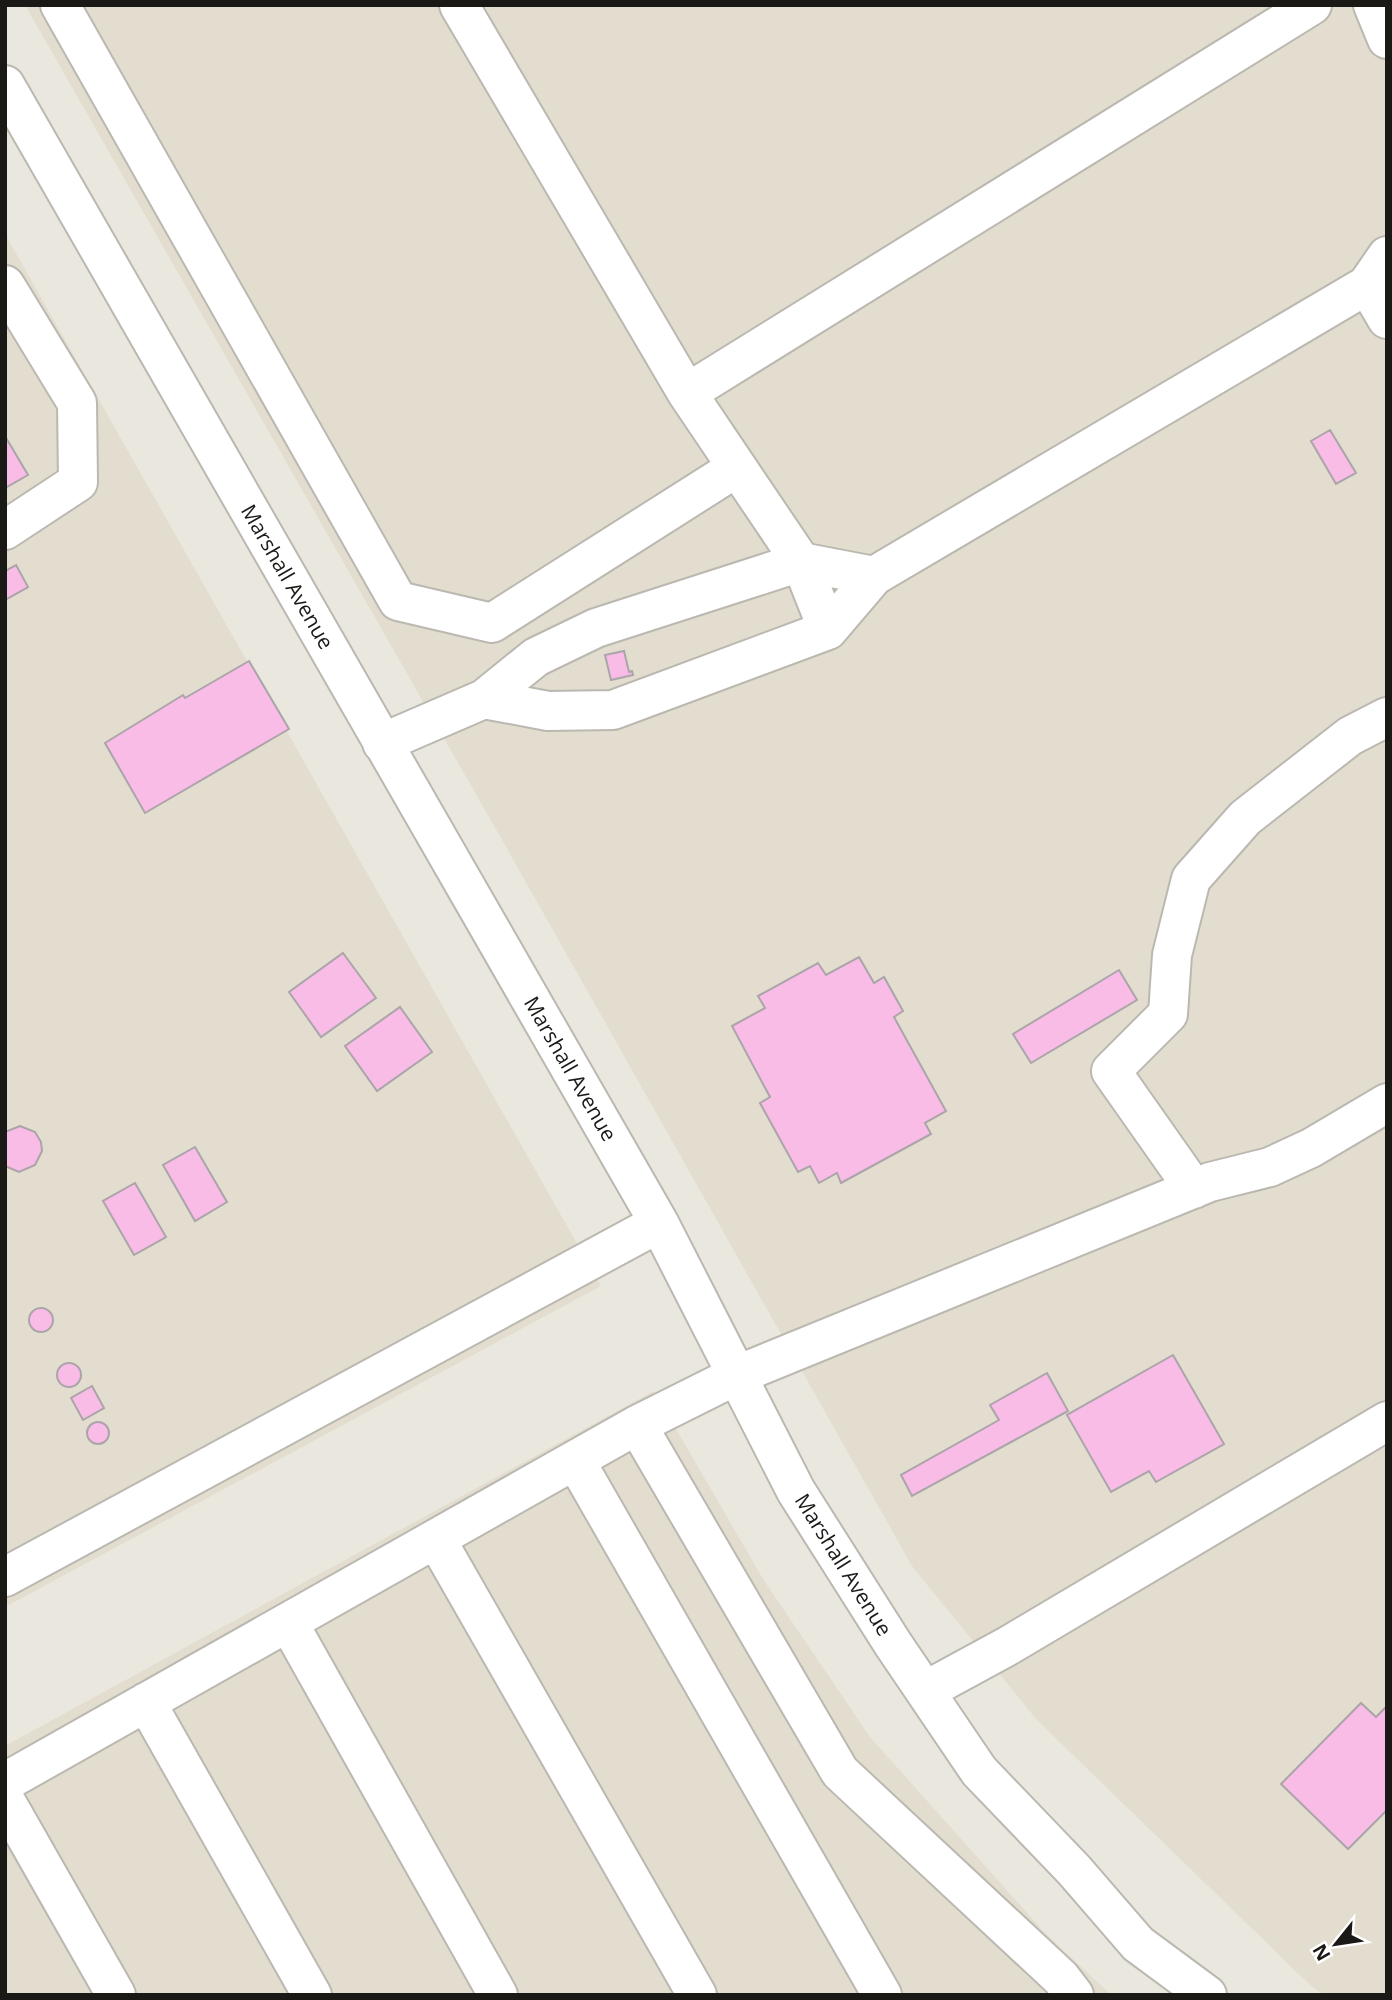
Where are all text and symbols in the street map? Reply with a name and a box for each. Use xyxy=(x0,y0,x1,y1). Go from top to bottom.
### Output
street label: Marshall Avenue xyxy=(235,499,341,654)
street label: Marshall Avenue xyxy=(518,991,624,1146)
street label: Marshall Avenue xyxy=(789,1488,899,1641)
north arrow xyxy=(1301,1909,1371,1979)
text: N xyxy=(1306,1939,1336,1966)

